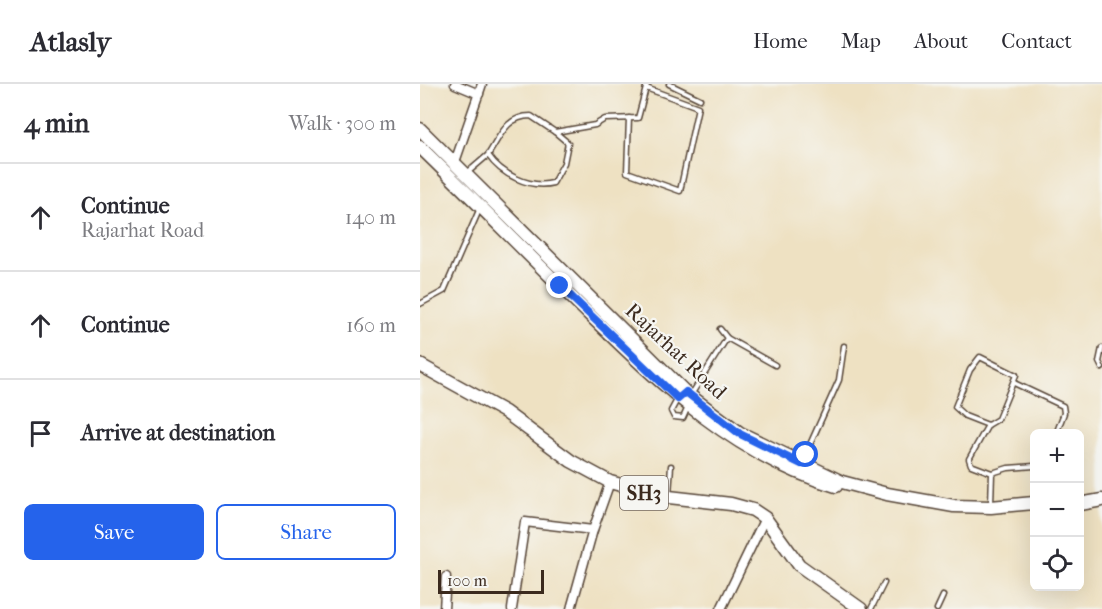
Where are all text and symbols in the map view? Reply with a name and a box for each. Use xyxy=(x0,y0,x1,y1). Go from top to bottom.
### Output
text: Atlasly xyxy=(30,25,111,58)
text: Home xyxy=(753,29,808,53)
text: Map xyxy=(841,29,881,53)
text: About xyxy=(914,29,968,53)
text: Contact xyxy=(1001,29,1072,53)
text: 4 min xyxy=(24,108,89,139)
text: Walk · 300 m xyxy=(289,112,396,135)
text: Continue xyxy=(81,193,170,219)
icon: ahead xyxy=(24,201,57,234)
text: 140 m xyxy=(345,206,396,229)
text: Rajarhat Road xyxy=(81,219,204,242)
route end xyxy=(546,272,572,298)
street label: Rajarhat Road xyxy=(620,298,732,404)
icon: ahead xyxy=(24,309,57,342)
text: Continue xyxy=(81,312,170,338)
text: 160 m xyxy=(346,314,396,337)
icon: arrive xyxy=(24,417,57,450)
text: Arrive at destination xyxy=(81,420,275,446)
map controls xyxy=(1030,429,1084,591)
button: + xyxy=(1030,429,1084,483)
route start xyxy=(792,441,818,467)
road number: SH3 xyxy=(620,476,668,510)
button: − xyxy=(1030,483,1084,537)
button: Save xyxy=(24,504,204,560)
button: Share xyxy=(216,504,396,560)
button: locate xyxy=(1030,537,1084,591)
scale bar xyxy=(438,567,544,594)
text: 100 m xyxy=(447,571,487,590)

